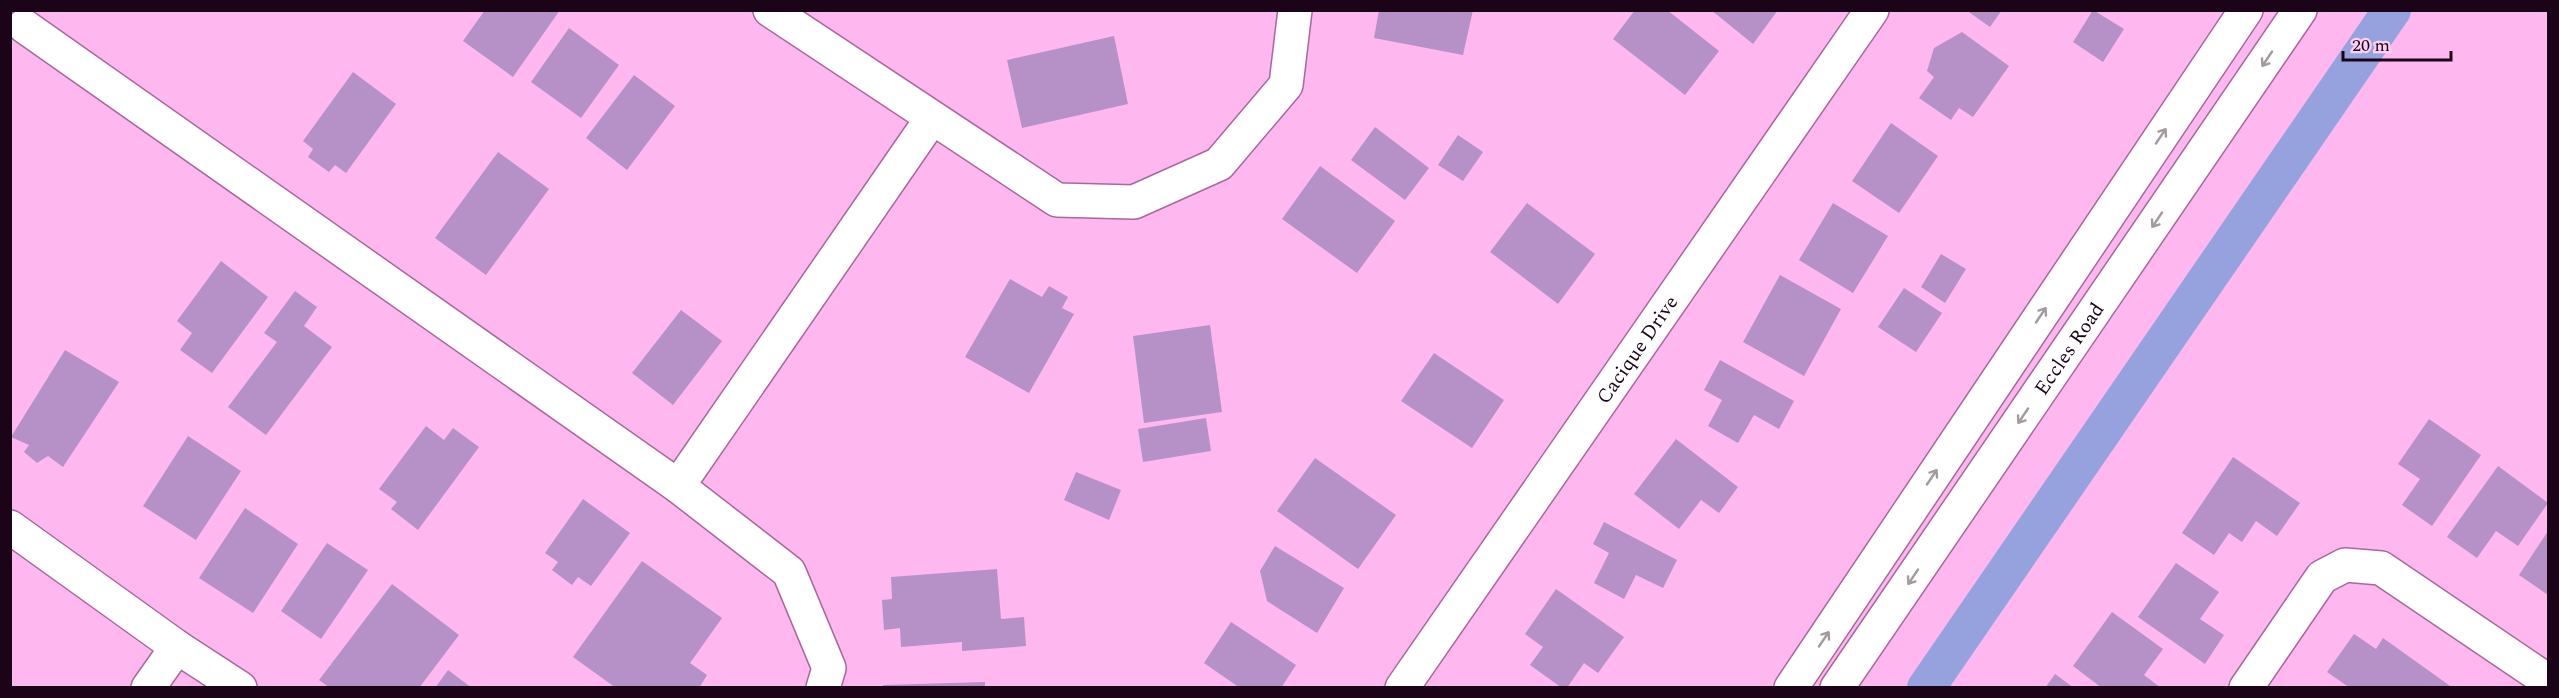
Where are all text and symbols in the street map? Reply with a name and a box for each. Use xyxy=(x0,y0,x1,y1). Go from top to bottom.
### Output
scale bar xyxy=(2343,24,2451,62)
text: 20 m xyxy=(2352,32,2390,59)
one-way arrow xyxy=(2261,50,2273,66)
one-way arrow xyxy=(2156,128,2168,145)
one-way arrow xyxy=(2151,211,2163,228)
street label: Cacique Drive xyxy=(1589,290,1686,410)
street label: Eccles Road xyxy=(2027,297,2112,402)
one-way arrow xyxy=(2035,307,2047,324)
one-way arrow xyxy=(2017,407,2029,423)
one-way arrow xyxy=(1926,469,1938,486)
one-way arrow xyxy=(1907,568,1919,584)
one-way arrow xyxy=(1818,631,1830,648)

